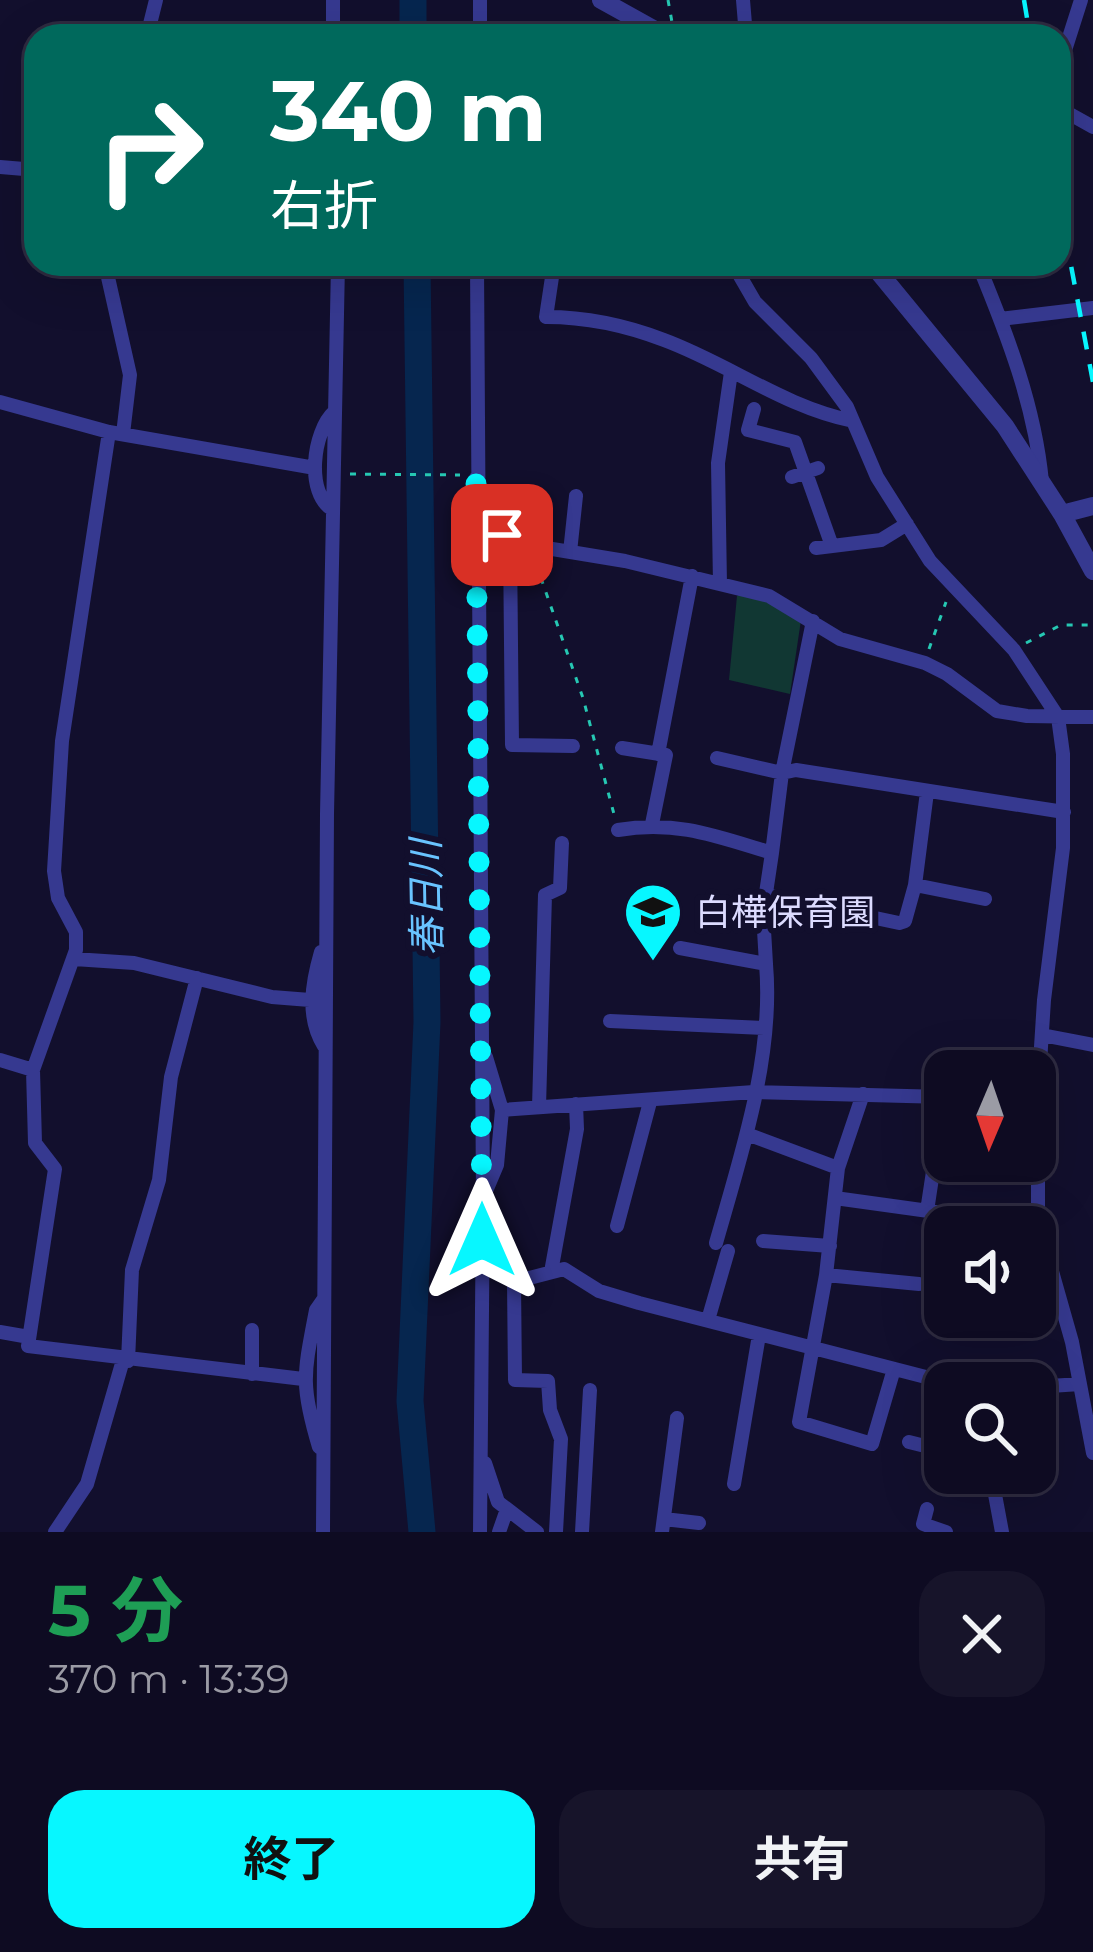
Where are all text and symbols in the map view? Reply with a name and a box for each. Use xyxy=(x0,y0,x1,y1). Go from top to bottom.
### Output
text: 340 m xyxy=(270,60,547,162)
icon: right xyxy=(72,72,228,228)
text: 右折 xyxy=(270,173,378,239)
pin xyxy=(451,484,553,586)
icon: arrive xyxy=(469,502,535,568)
water label: 春日川 xyxy=(401,835,451,957)
school or university icon: 白樺保育園 xyxy=(622,881,684,963)
place label: 白樺保育園 xyxy=(695,890,875,934)
north arrow xyxy=(924,1050,1056,1182)
map controls xyxy=(924,1050,1056,1494)
position arrow xyxy=(419,1177,545,1303)
button: sound xyxy=(924,1206,1056,1338)
button: search xyxy=(924,1362,1056,1494)
text: 5 分 xyxy=(48,1566,183,1654)
button: close xyxy=(919,1571,1045,1697)
text: 370 m · 13:39 xyxy=(48,1655,289,1703)
button: 終了 xyxy=(48,1790,535,1928)
button: 共有 xyxy=(559,1790,1045,1928)

